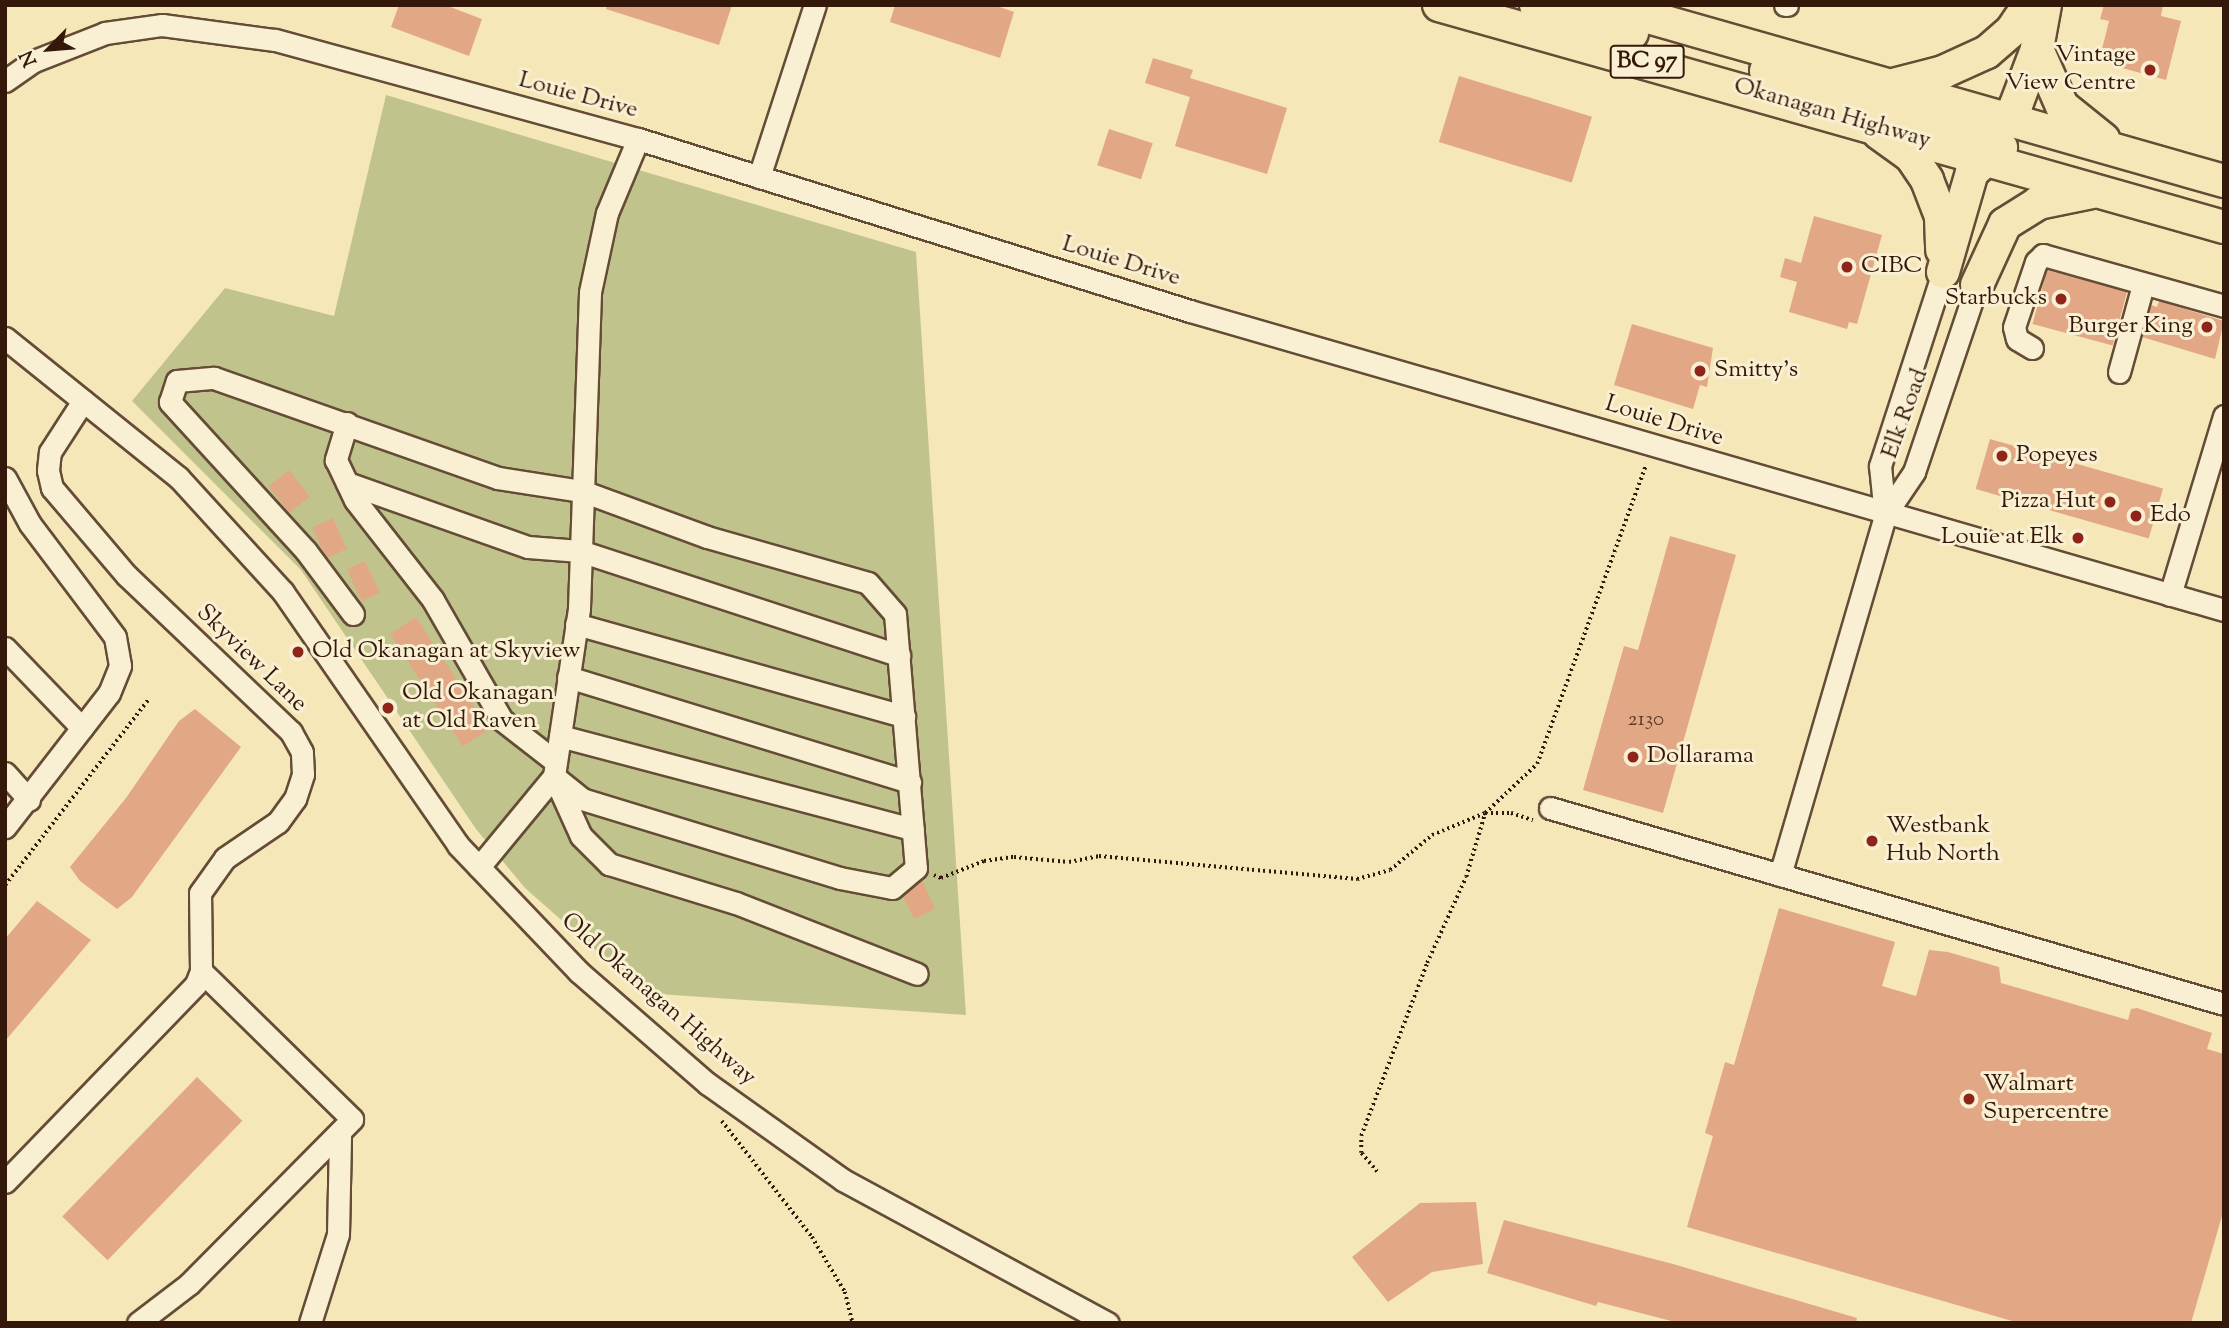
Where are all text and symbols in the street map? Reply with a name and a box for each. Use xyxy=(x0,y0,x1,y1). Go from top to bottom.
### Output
north arrow xyxy=(14,14,84,84)
place label: Vintage View Centre xyxy=(2005,42,2136,98)
road number: BC 97 xyxy=(1608,43,1686,82)
text: N xyxy=(14,46,45,71)
marker: Vintage View Centre xyxy=(2142,62,2158,78)
street label: Louie Drive xyxy=(515,66,641,126)
street label: Okanagan Highway xyxy=(1730,72,1934,156)
street label: Louie Drive xyxy=(1058,230,1184,294)
place label: CIBC xyxy=(1861,253,1923,281)
marker: CIBC xyxy=(1839,259,1855,275)
place label: Starbucks xyxy=(1945,285,2047,313)
marker: Starbucks xyxy=(2053,291,2069,307)
place label: Burger King xyxy=(2068,313,2193,341)
marker: Burger King xyxy=(2199,319,2215,335)
place label: Smitty's xyxy=(1714,357,1798,385)
marker: Smitty's xyxy=(1692,363,1708,379)
street label: Elk Road xyxy=(1876,365,1936,463)
street label: Louie Drive xyxy=(1601,390,1727,454)
place label: Popeyes xyxy=(2016,442,2098,470)
marker: Popeyes xyxy=(1994,448,2010,464)
place label: Pizza Hut xyxy=(2001,488,2096,516)
marker: Pizza Hut xyxy=(2102,494,2118,510)
place label: Edo xyxy=(2150,502,2191,530)
marker: Edo xyxy=(2128,508,2144,524)
place label: Louie at Elk xyxy=(1941,524,2064,552)
marker: Louie at Elk xyxy=(2070,530,2086,546)
street label: Skyview Lane xyxy=(190,599,312,719)
place label: Old Okanagan at Skyview xyxy=(312,638,580,666)
marker: Old Okanagan at Skyview xyxy=(290,644,306,660)
place label: Old Okanagan at Old Raven xyxy=(402,680,554,736)
marker: Old Okanagan at Old Raven xyxy=(380,700,396,716)
house number: 2130 xyxy=(1628,707,1664,733)
place label: Dollarama xyxy=(1647,743,1754,771)
marker: Dollarama xyxy=(1625,749,1641,765)
place label: Westbank Hub North xyxy=(1886,813,2000,869)
marker: Westbank Hub North xyxy=(1864,833,1880,849)
street label: Old Okanagan Highway xyxy=(555,907,761,1093)
place label: Walmart Supercentre xyxy=(1983,1071,2109,1127)
marker: Walmart Supercentre xyxy=(1961,1091,1977,1107)

